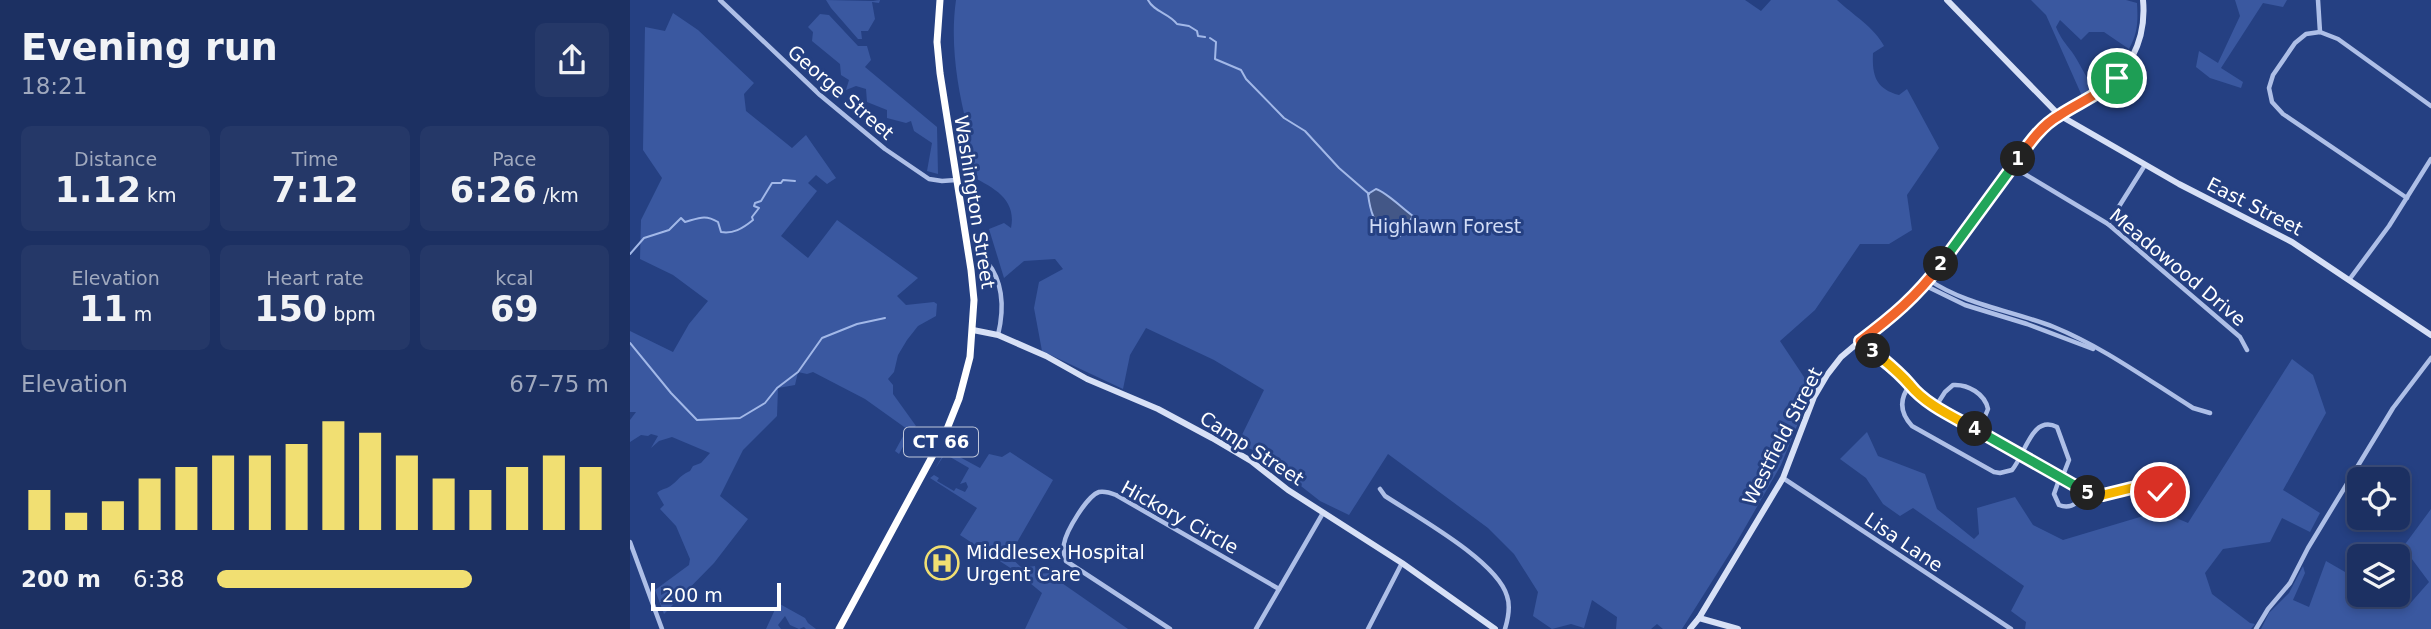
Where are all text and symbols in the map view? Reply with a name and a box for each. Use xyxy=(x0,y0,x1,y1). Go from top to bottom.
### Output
button: share xyxy=(535,23,609,97)
text: Evening run xyxy=(21,25,278,69)
street label: George Street xyxy=(784,40,898,144)
pin xyxy=(2087,48,2147,108)
icon: arrive xyxy=(2098,59,2136,97)
text: 18:21 xyxy=(21,73,87,99)
street label: Washington Street xyxy=(950,114,1000,290)
pin: 1 xyxy=(2000,142,2036,176)
text: 1 xyxy=(2011,147,2024,169)
text: Distance xyxy=(74,148,157,170)
text: Time xyxy=(292,148,338,170)
text: Pace xyxy=(492,148,537,170)
text: 1.12 xyxy=(55,170,141,210)
text: 7:12 xyxy=(271,170,359,210)
text: 6:26 xyxy=(450,170,537,210)
street label: East Street xyxy=(2203,172,2307,240)
text: km xyxy=(141,184,177,206)
text: /km xyxy=(537,184,579,206)
street label: Meadowood Drive xyxy=(2105,204,2251,330)
park label: Highlawn Forest xyxy=(1369,215,1521,237)
pin: 2 xyxy=(1924,246,1958,282)
text: 2 xyxy=(1934,252,1947,274)
text: Elevation xyxy=(72,267,160,289)
text: Heart rate xyxy=(266,267,364,289)
text: kcal xyxy=(495,267,534,289)
text: 11 xyxy=(79,289,128,329)
text: 150 xyxy=(254,289,327,329)
text: 69 xyxy=(490,289,539,329)
text: m xyxy=(128,303,152,325)
text: bpm xyxy=(327,303,376,325)
pin: 3 xyxy=(1856,334,1890,368)
text: 3 xyxy=(1866,339,1879,361)
street label: Westfield Street xyxy=(1738,364,1826,508)
text: Elevation xyxy=(21,371,128,397)
text: 67–75 m xyxy=(509,371,609,397)
street label: Camp Street xyxy=(1196,406,1308,490)
pin: 4 xyxy=(1958,412,1992,446)
text: 4 xyxy=(1968,417,1981,439)
road number: CT 66 xyxy=(904,428,978,457)
pin xyxy=(2130,462,2190,522)
map controls xyxy=(2347,467,2410,607)
button: locate xyxy=(2347,467,2410,530)
icon: check xyxy=(2141,473,2179,511)
street label: Hickory Circle xyxy=(1118,476,1242,558)
pin: 5 xyxy=(2070,476,2106,510)
text: 5 xyxy=(2081,481,2094,503)
street label: Lisa Lane xyxy=(1861,508,1947,576)
place label: Middlesex Hospital Urgent Care xyxy=(966,541,1145,585)
hospital icon: Middlesex Hospital Urgent Care xyxy=(923,544,961,582)
button: layers xyxy=(2347,544,2410,607)
text: 200 m xyxy=(21,566,101,592)
text: 6:38 xyxy=(133,566,185,592)
scale bar xyxy=(651,580,780,612)
text: 200 m xyxy=(662,584,723,606)

